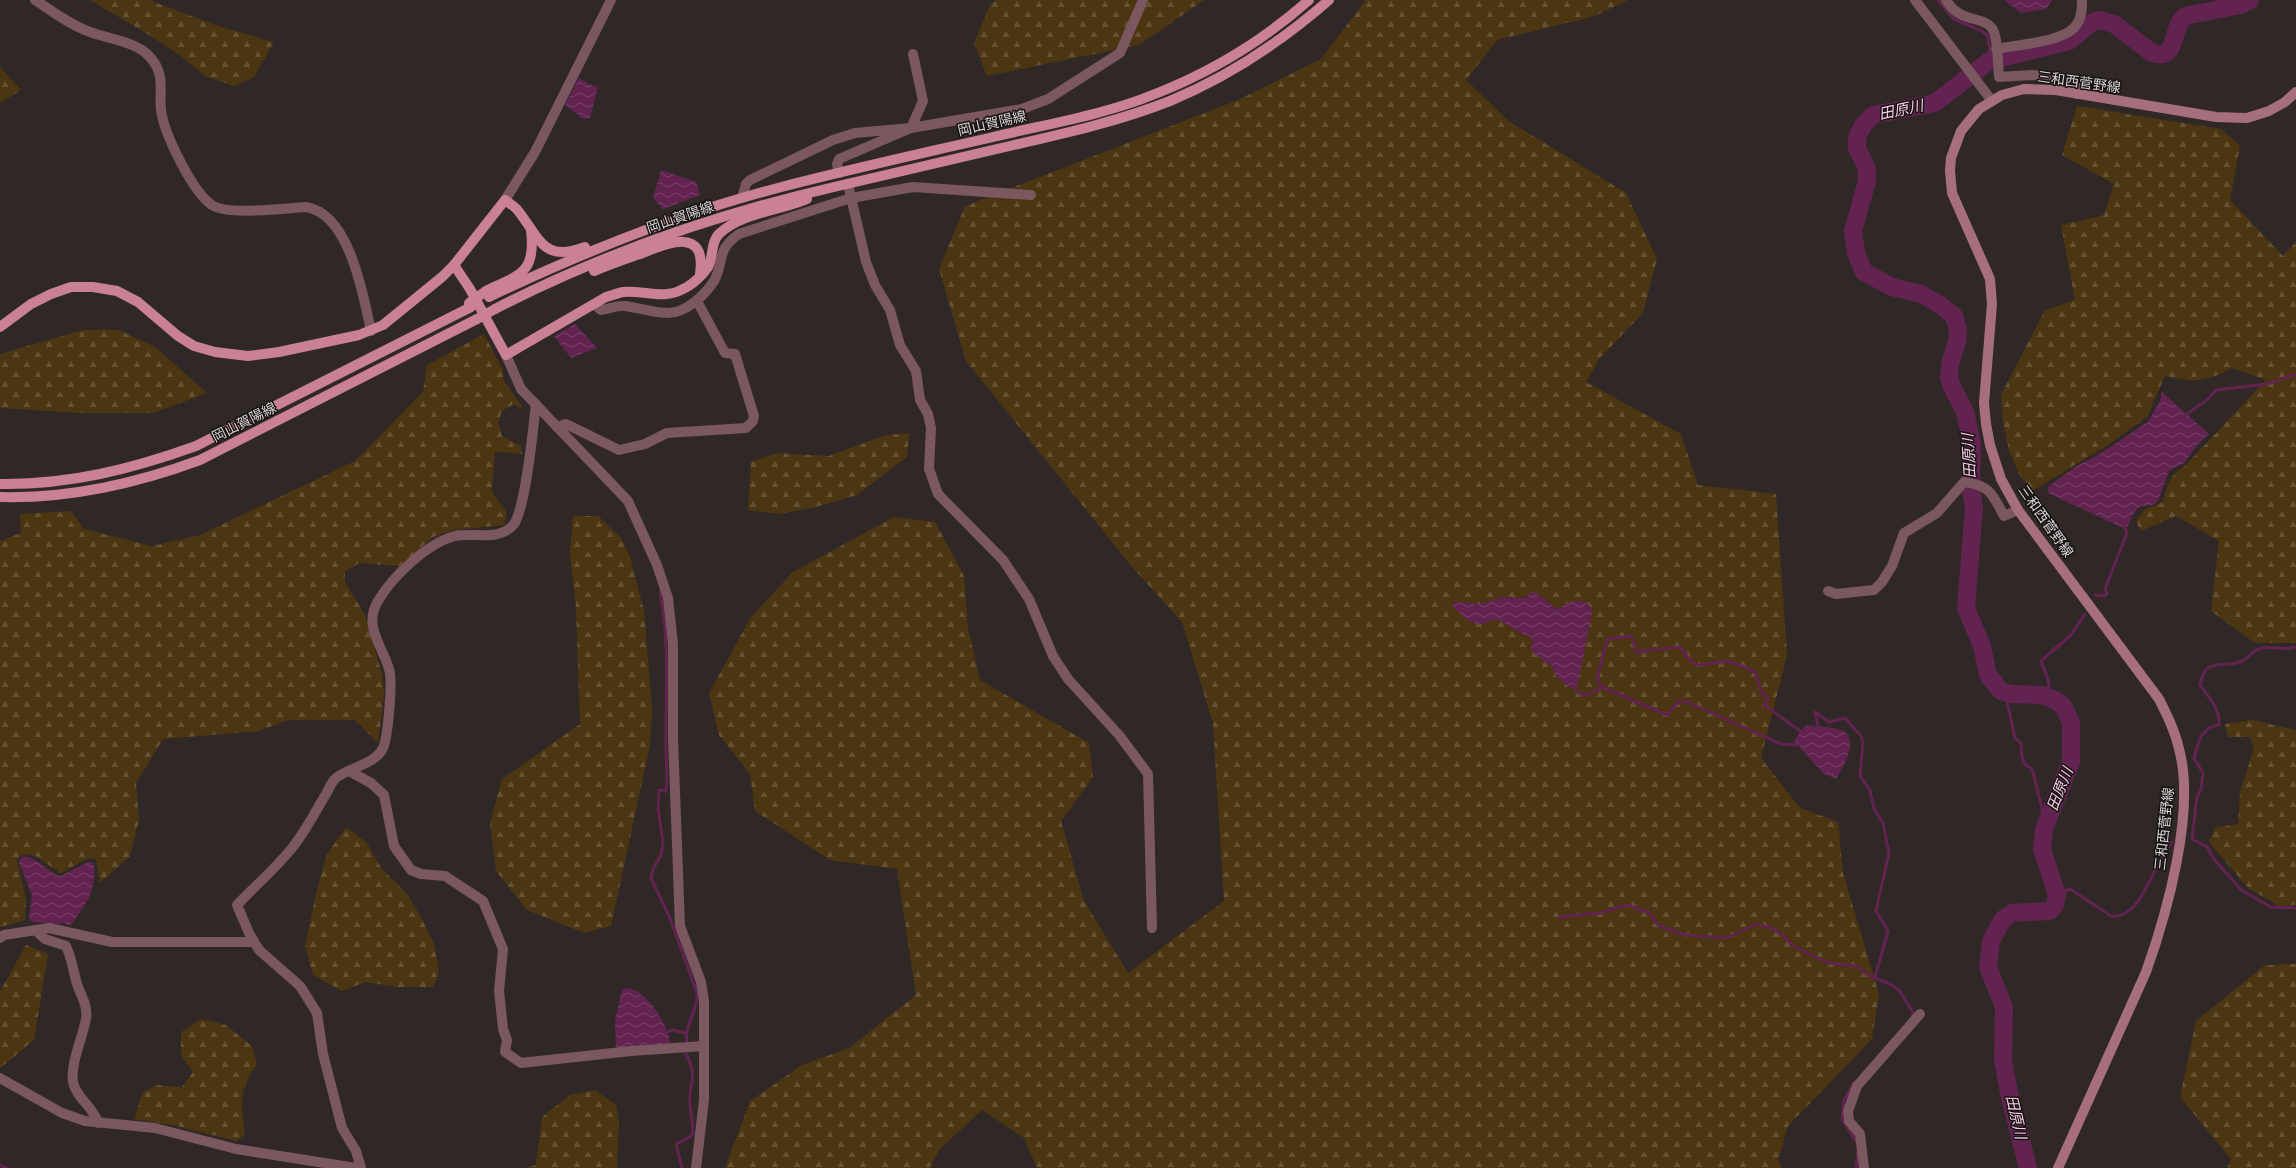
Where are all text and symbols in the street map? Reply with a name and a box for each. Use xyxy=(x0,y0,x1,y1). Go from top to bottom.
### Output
street label: 三和西菅野線 xyxy=(2036,67,2122,96)
water label: 田原川 xyxy=(1877,95,1927,123)
street label: 岡山賀陽線 xyxy=(956,106,1028,139)
street label: 岡山賀陽線 xyxy=(644,197,716,236)
street label: 岡山賀陽線 xyxy=(209,398,279,445)
water label: 田原川 xyxy=(1958,431,1979,479)
street label: 三和西菅野線 xyxy=(2015,481,2077,560)
water label: 田原川 xyxy=(2042,763,2078,813)
street label: 三和西菅野線 xyxy=(2151,786,2176,872)
water label: 田原川 xyxy=(2002,1093,2031,1143)

